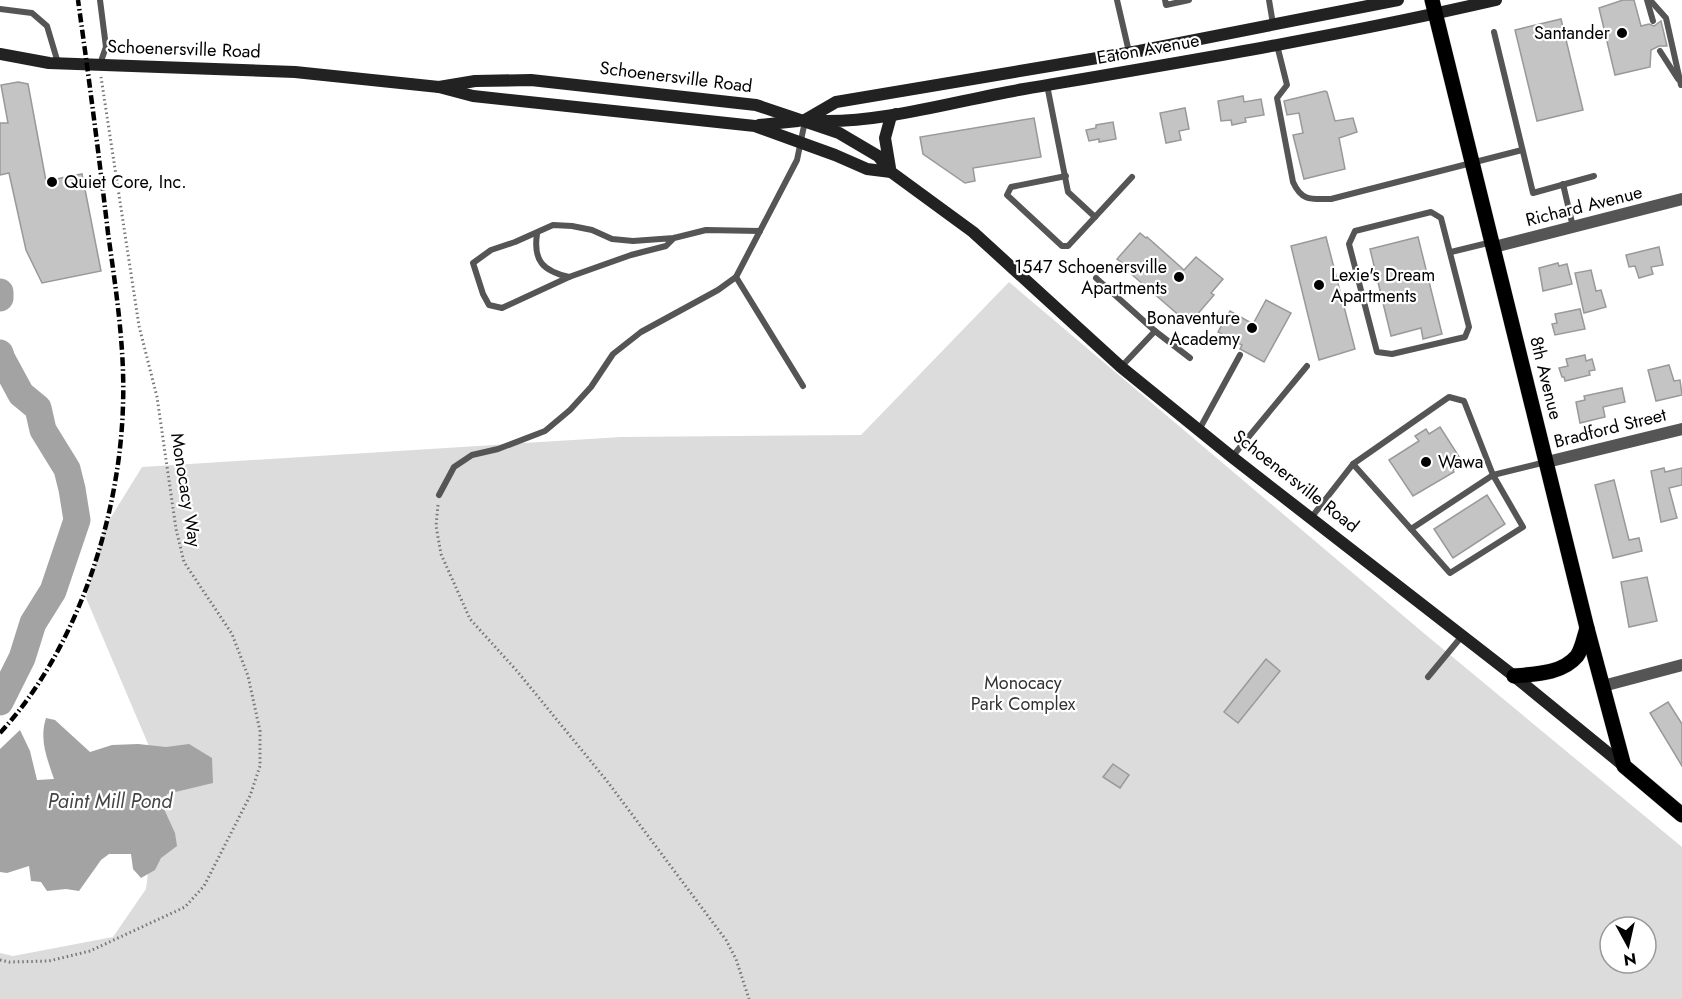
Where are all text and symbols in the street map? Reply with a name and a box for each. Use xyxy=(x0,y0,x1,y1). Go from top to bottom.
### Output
place label: Santander xyxy=(1534,20,1611,46)
marker: Santander xyxy=(1615,26,1629,40)
street label: Eaton Avenue xyxy=(1095,27,1201,71)
street label: Schoenersville Road xyxy=(107,33,261,65)
street label: Schoenersville Road xyxy=(598,55,754,99)
place label: Quiet Core, Inc. xyxy=(64,169,187,195)
marker: Quiet Core, Inc. xyxy=(45,175,59,189)
street label: Richard Avenue xyxy=(1523,179,1645,233)
place label: 1547 Schoenersville Apartments xyxy=(1014,254,1167,301)
place label: Lexie's Dream Apartments xyxy=(1331,262,1435,309)
marker: 1547 Schoenersville Apartments xyxy=(1172,270,1186,284)
marker: Lexie's Dream Apartments xyxy=(1312,278,1326,292)
place label: Bonaventure Academy xyxy=(1147,305,1240,352)
marker: Bonaventure Academy xyxy=(1245,321,1259,335)
street label: 8th Avenue xyxy=(1523,334,1569,422)
street label: Bradford Street xyxy=(1551,401,1670,455)
street label: Schoenersville Road xyxy=(1228,424,1364,538)
street label: Monocacy Way xyxy=(164,431,208,549)
place label: Wawa xyxy=(1438,449,1484,475)
marker: Wawa xyxy=(1419,455,1433,469)
park label: Monocacy Park Complex xyxy=(971,670,1076,717)
water label: Paint Mill Pond xyxy=(48,787,173,816)
north arrow xyxy=(1598,915,1658,975)
text: N xyxy=(1622,947,1638,972)

